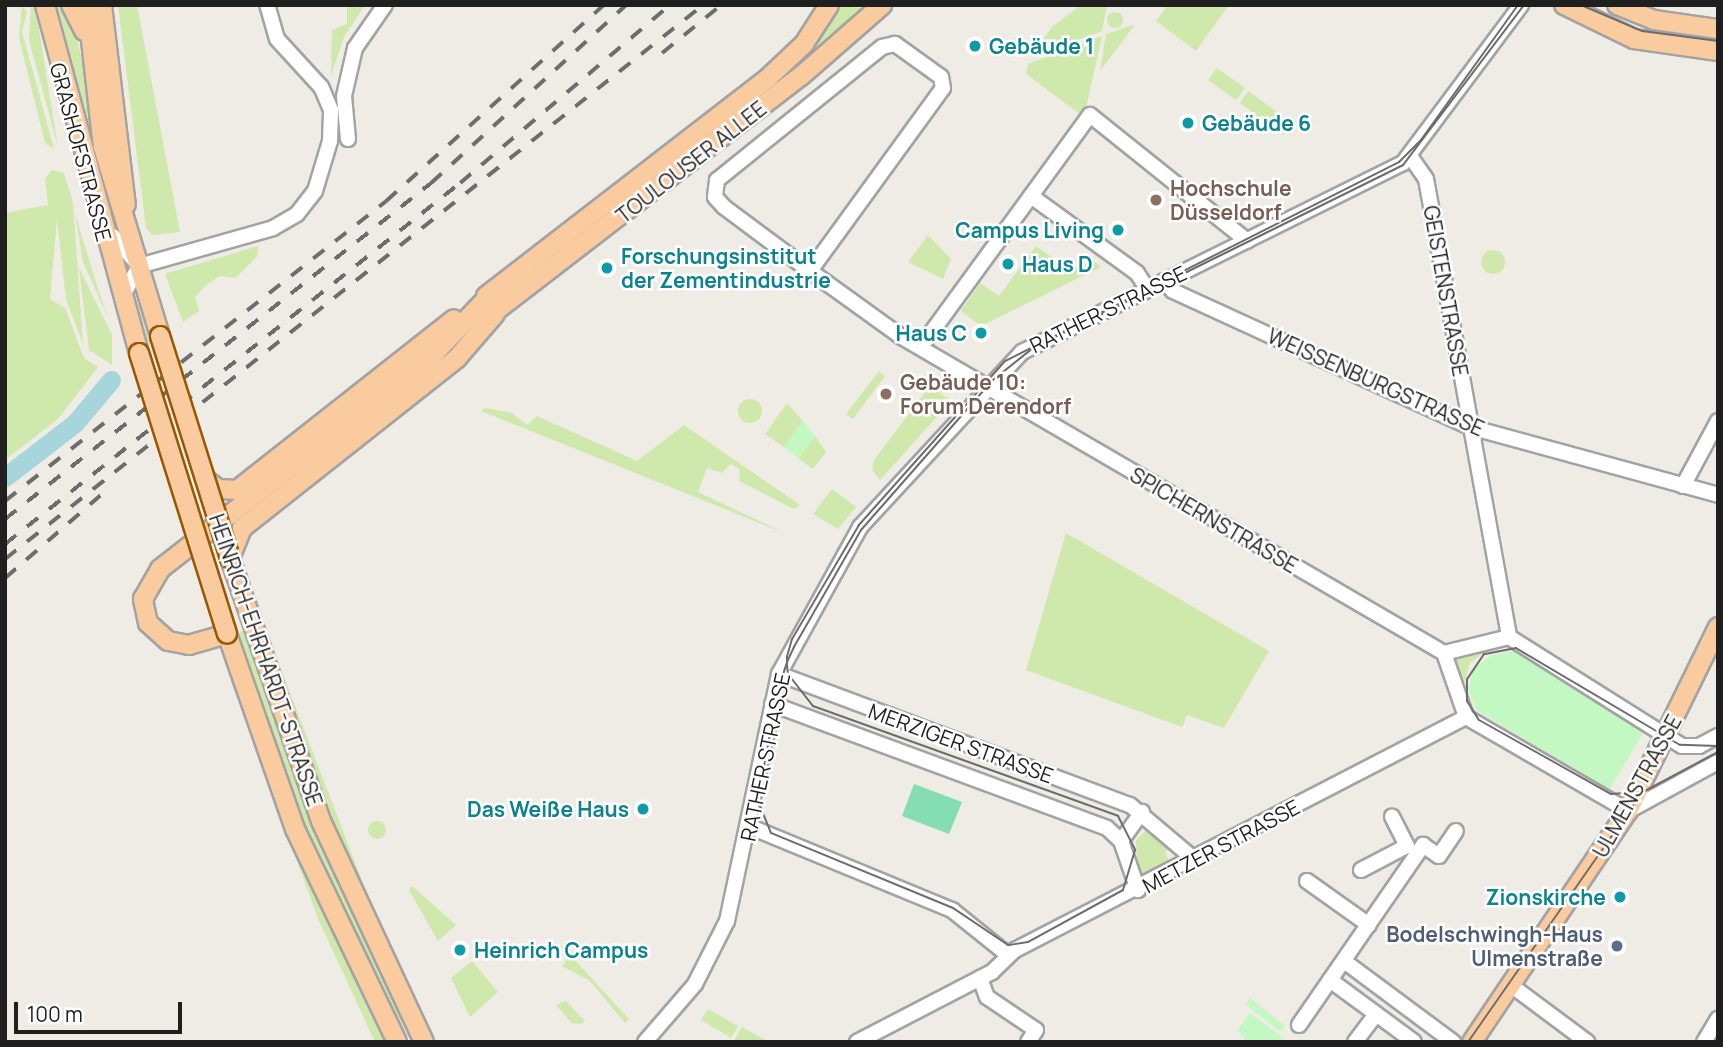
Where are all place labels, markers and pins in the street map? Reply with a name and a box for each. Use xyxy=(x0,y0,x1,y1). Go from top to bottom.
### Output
place label: Gebäude 1 xyxy=(989,33,1094,59)
marker: Gebäude 1 xyxy=(967,38,983,54)
place label: Gebäude 6 xyxy=(1202,110,1311,136)
marker: Gebäude 6 xyxy=(1180,115,1196,131)
place label: Hochschule Düsseldorf xyxy=(1170,175,1292,225)
marker: Hochschule Düsseldorf xyxy=(1148,192,1164,208)
place label: Campus Living xyxy=(955,217,1104,243)
marker: Campus Living xyxy=(1110,222,1126,238)
place label: Forschungsinstitut der Zementindustrie xyxy=(621,243,831,293)
place label: Haus D xyxy=(1022,251,1093,277)
marker: Haus D xyxy=(1000,256,1016,272)
marker: Forschungsinstitut der Zementindustrie xyxy=(599,260,615,276)
place label: Haus C xyxy=(896,320,967,346)
marker: Haus C xyxy=(973,325,989,341)
place label: Gebäude 10: Forum Derendorf xyxy=(900,369,1071,419)
marker: Gebäude 10: Forum Derendorf xyxy=(878,386,894,402)
place label: Das Weiße Haus xyxy=(467,796,629,822)
marker: Das Weiße Haus xyxy=(635,801,651,817)
place label: Zionskirche xyxy=(1485,884,1606,910)
marker: Zionskirche xyxy=(1612,889,1628,905)
place label: Bodelschwingh-Haus Ulmenstraße xyxy=(1386,921,1603,971)
place label: Heinrich Campus xyxy=(474,937,648,963)
marker: Bodelschwingh-Haus Ulmenstraße xyxy=(1609,938,1625,954)
marker: Heinrich Campus xyxy=(452,942,468,958)

